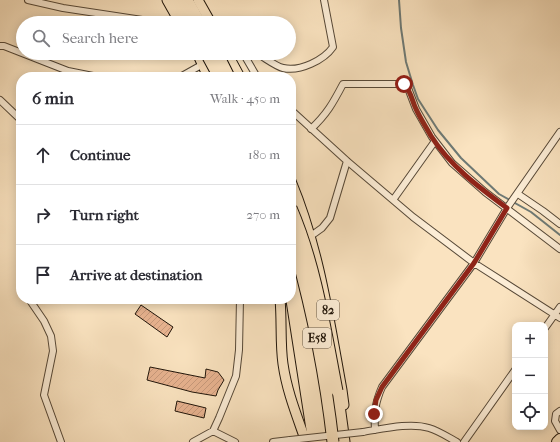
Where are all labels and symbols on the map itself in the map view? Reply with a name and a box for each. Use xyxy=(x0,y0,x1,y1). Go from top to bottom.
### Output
route start xyxy=(395,75,413,93)
road number: 82 xyxy=(317,300,339,320)
road number: E58 xyxy=(303,328,331,348)
route end xyxy=(365,405,383,423)

